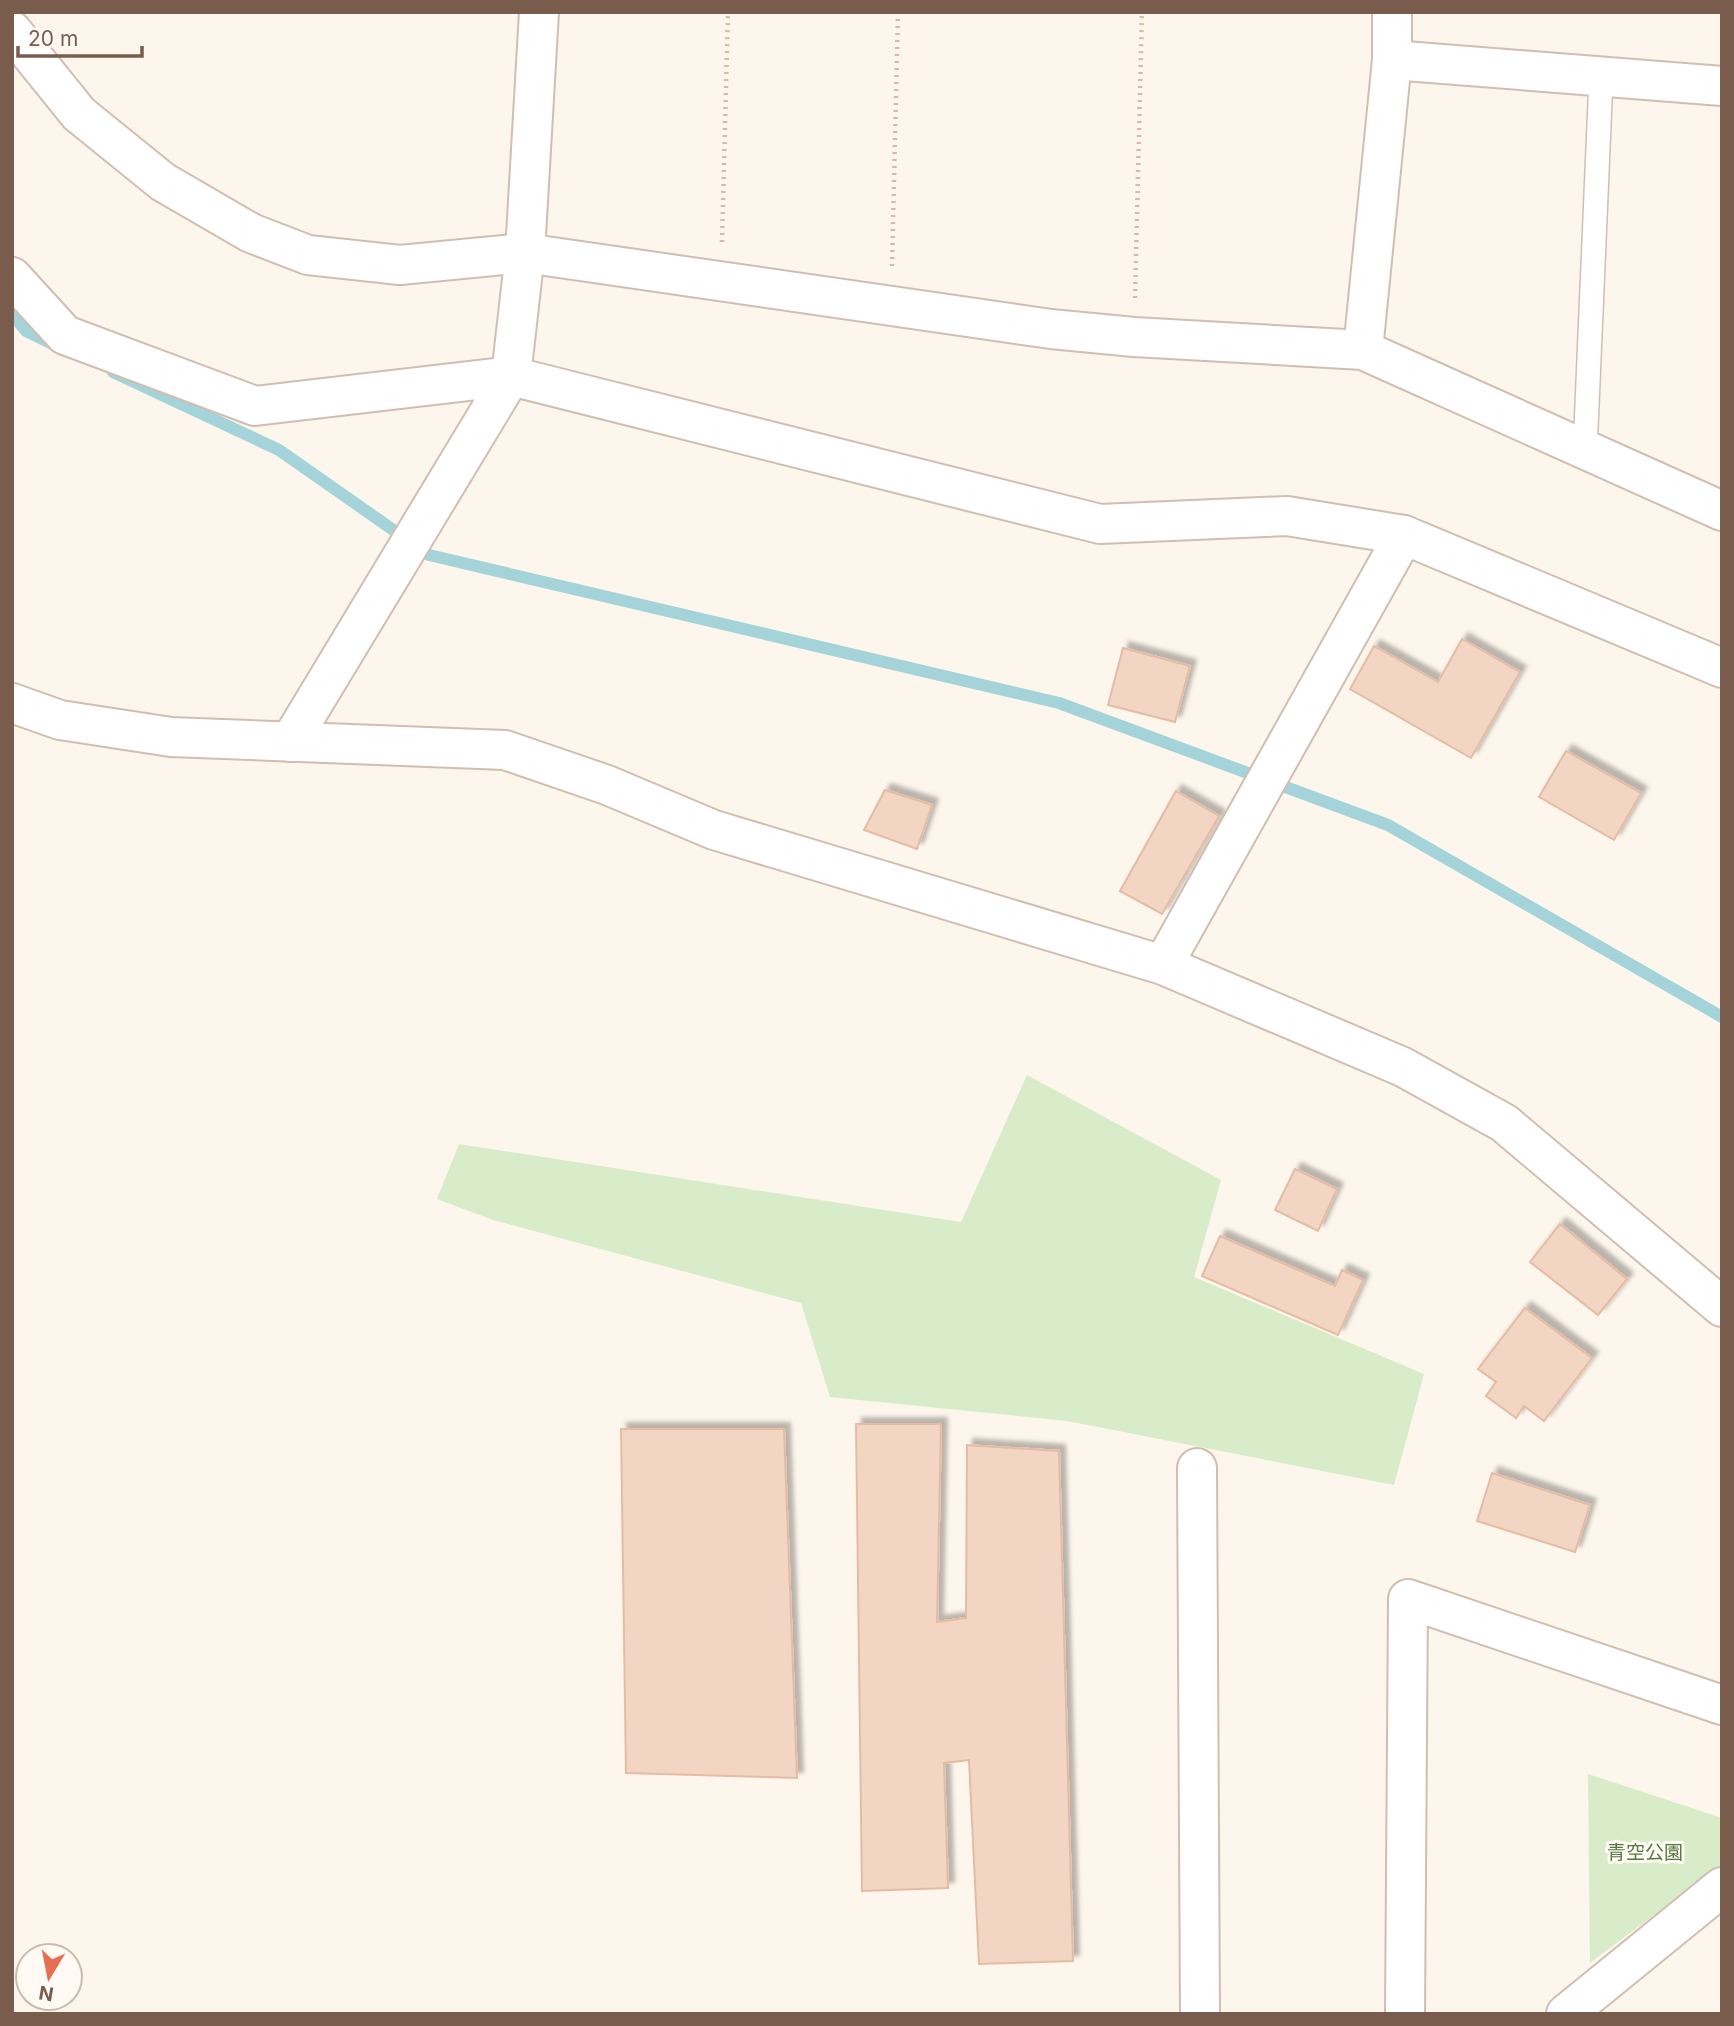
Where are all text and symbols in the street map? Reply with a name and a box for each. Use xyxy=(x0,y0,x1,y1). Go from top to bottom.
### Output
scale bar xyxy=(18,14,142,58)
text: 20 m xyxy=(28,26,78,51)
park label: 青空公園 xyxy=(1607,1841,1683,1864)
north arrow xyxy=(14,1942,84,2012)
text: N xyxy=(37,1981,55,2006)

